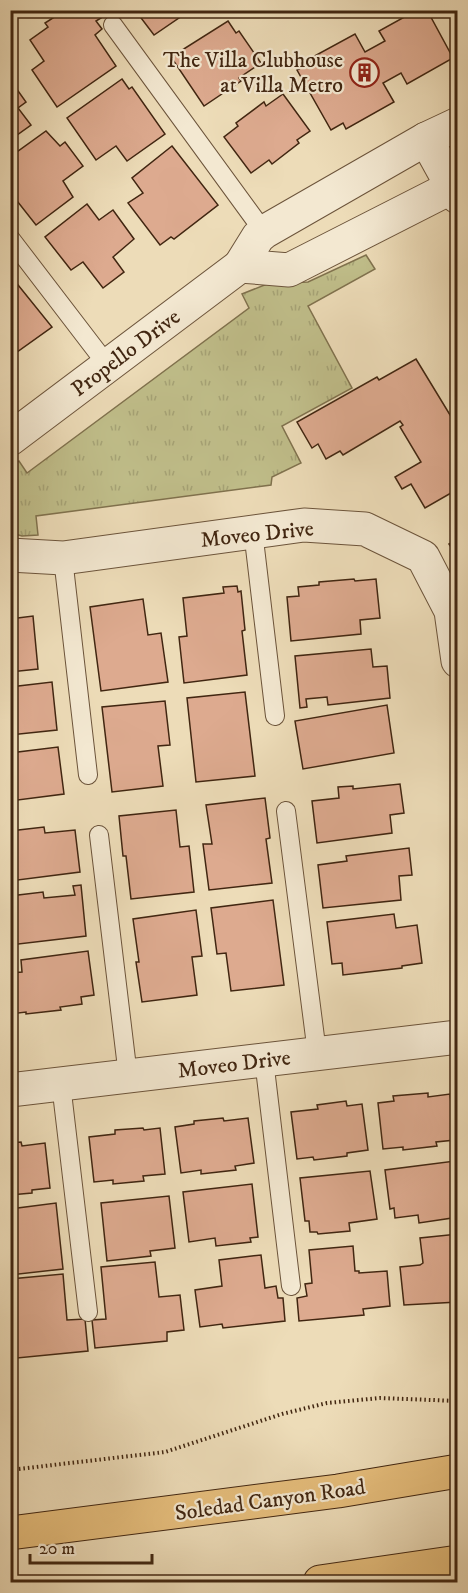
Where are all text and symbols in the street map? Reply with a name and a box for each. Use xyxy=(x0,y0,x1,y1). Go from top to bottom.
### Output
place label: The Villa Clubhouse at Villa Metro xyxy=(163,47,343,99)
building icon: The Villa Clubhouse at Villa Metro xyxy=(348,56,380,88)
street label: Propello Drive xyxy=(66,303,186,403)
street label: Moveo Drive xyxy=(199,515,315,554)
street label: Moveo Drive xyxy=(176,1044,292,1085)
street label: Soledad Canyon Road xyxy=(173,1474,367,1527)
scale bar xyxy=(30,1527,152,1565)
text: 20 m xyxy=(39,1538,75,1560)

